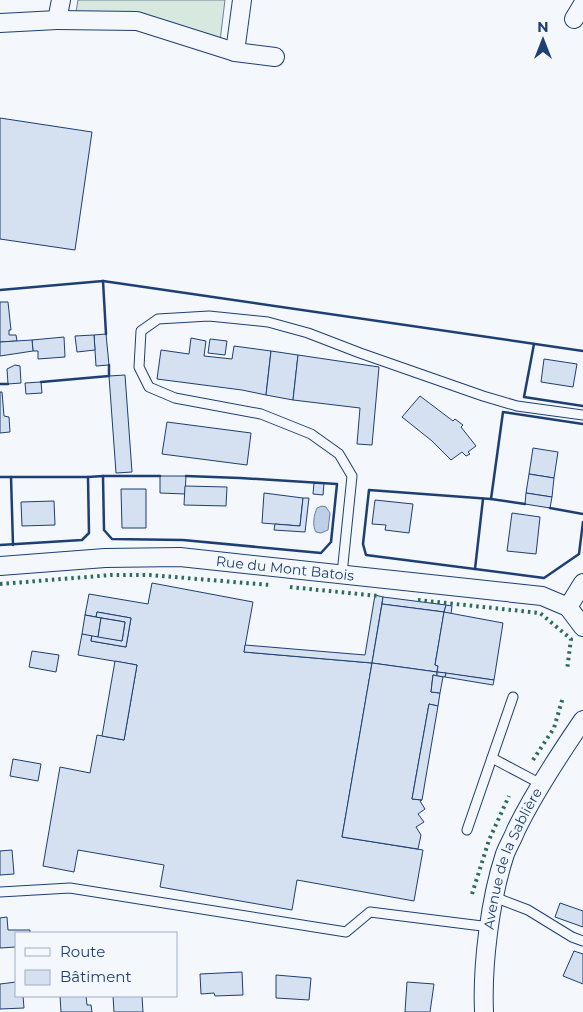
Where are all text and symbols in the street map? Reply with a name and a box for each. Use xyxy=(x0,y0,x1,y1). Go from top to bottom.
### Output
north arrow xyxy=(518,15,568,65)
text: N xyxy=(537,18,549,36)
street label: Rue du Mont Batois xyxy=(215,552,355,585)
street label: Avenue de la Sablière xyxy=(480,784,546,931)
legend xyxy=(15,932,178,997)
text: Route xyxy=(60,942,105,961)
text: Bâtiment xyxy=(60,967,132,986)

